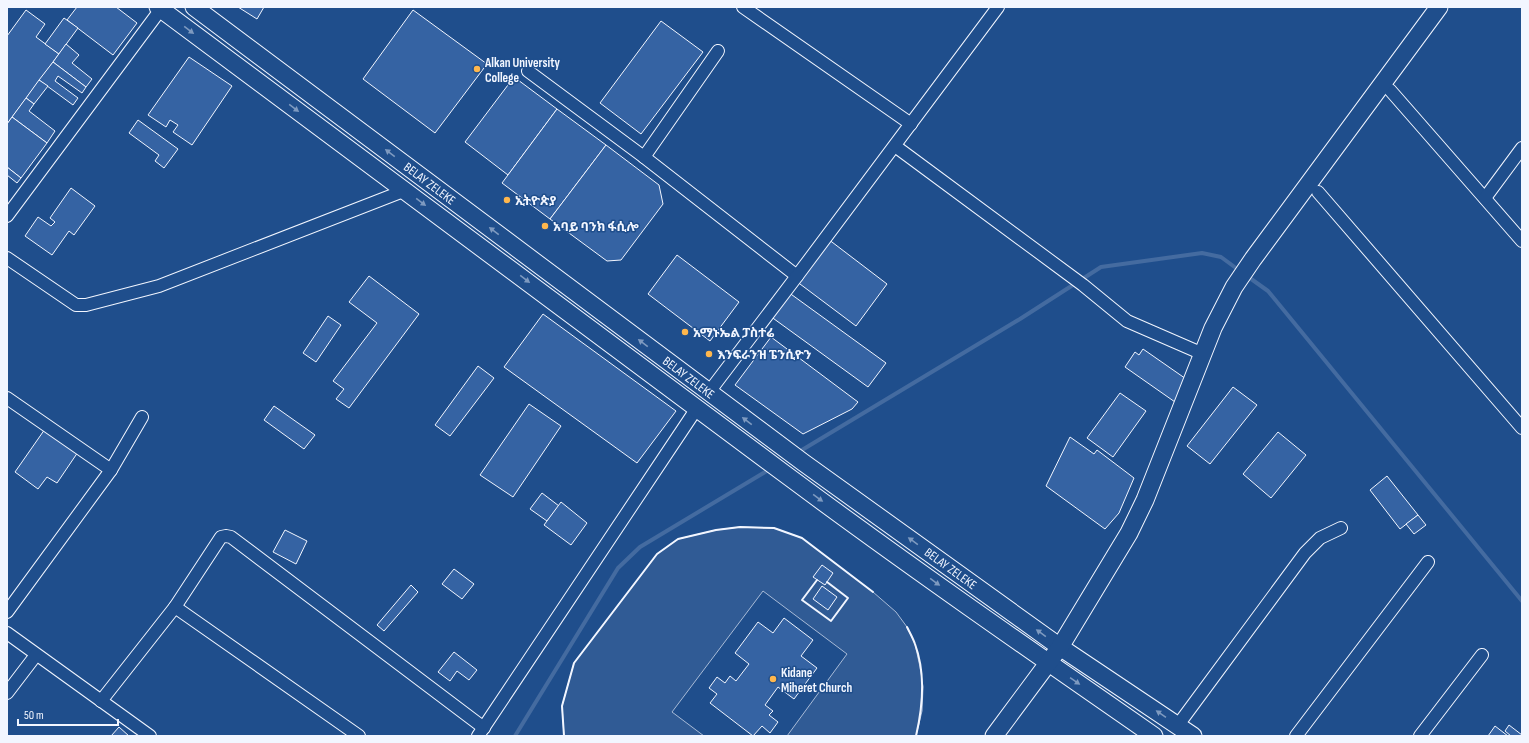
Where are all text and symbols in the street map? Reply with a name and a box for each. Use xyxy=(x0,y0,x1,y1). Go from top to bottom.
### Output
one-way arrow xyxy=(184,26,195,34)
place label: Alkan University College xyxy=(484,55,561,86)
marker: Alkan University College xyxy=(472,64,482,74)
one-way arrow xyxy=(289,103,299,111)
one-way arrow xyxy=(385,149,396,158)
street label: BELAY ZELEKE xyxy=(400,159,458,208)
place label: ኢትዮጵያ xyxy=(515,193,556,209)
marker: ኢትዮጵያ xyxy=(502,195,512,205)
one-way arrow xyxy=(415,197,426,206)
place label: አባይ ባንክ ፋሲሎ xyxy=(553,219,640,235)
marker: አባይ ባንክ ፋሲሎ xyxy=(540,221,550,231)
one-way arrow xyxy=(489,227,500,236)
one-way arrow xyxy=(520,275,530,283)
place label: አማኑኤል ፓስተሬ xyxy=(693,325,774,341)
marker: አማኑኤል ፓስተሬ xyxy=(680,327,690,337)
one-way arrow xyxy=(638,339,649,347)
place label: እንፍራንዝ ፔንሲዮን xyxy=(717,347,812,363)
marker: እንፍራንዝ ፔንሲዮን xyxy=(704,349,714,359)
street label: BELAY ZELEKE xyxy=(659,353,717,402)
one-way arrow xyxy=(742,416,753,425)
one-way arrow xyxy=(813,494,823,502)
one-way arrow xyxy=(908,537,918,545)
street label: BELAY ZELEKE xyxy=(921,545,980,593)
one-way arrow xyxy=(930,578,940,586)
one-way arrow xyxy=(1036,629,1047,637)
place label: Kidane Miheret Church xyxy=(781,665,852,696)
marker: Kidane Miheret Church xyxy=(768,674,778,684)
one-way arrow xyxy=(1069,678,1081,685)
scale bar xyxy=(18,701,118,727)
text: 50 m xyxy=(24,708,44,723)
one-way arrow xyxy=(1155,710,1167,717)

